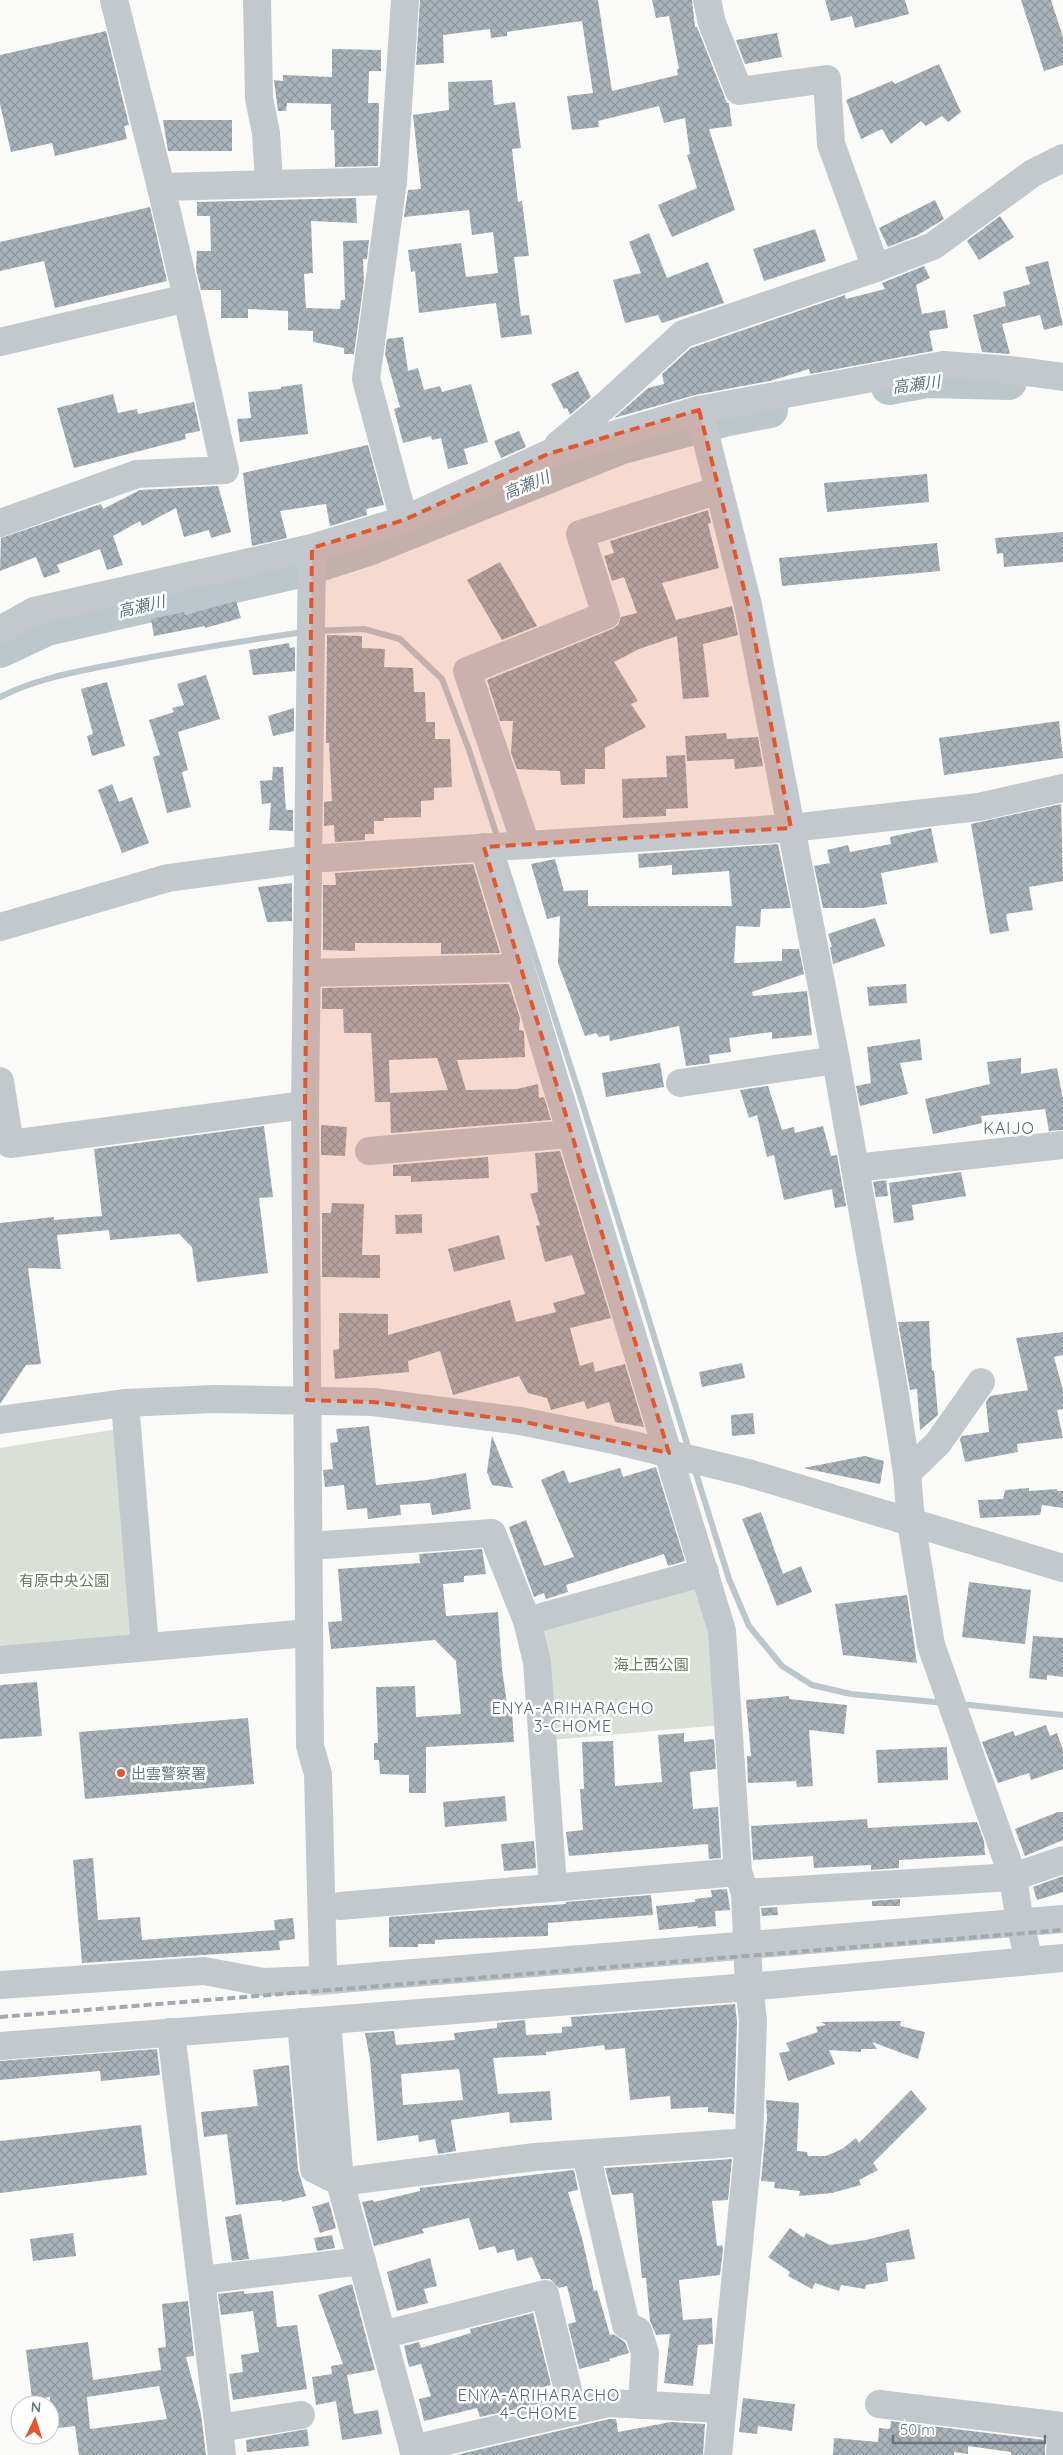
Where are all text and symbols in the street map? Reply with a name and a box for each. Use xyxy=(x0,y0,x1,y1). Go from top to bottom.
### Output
water label: 高瀬川 xyxy=(891,371,943,397)
water label: 高瀬川 xyxy=(500,466,554,503)
water label: 高瀬川 xyxy=(115,590,169,621)
district label: KAIJO xyxy=(983,1118,1035,1138)
park label: 有原中央公園 xyxy=(19,1571,109,1590)
park label: 海上西公園 xyxy=(613,1655,689,1674)
district label: ENYA-ARIHARACHO 3-CHOME xyxy=(492,1698,654,1736)
place label: 出雲警察署 xyxy=(131,1764,206,1783)
marker: 出雲警察署 xyxy=(115,1767,127,1779)
district label: ENYA-ARIHARACHO 4-CHOME xyxy=(458,2385,620,2423)
north arrow xyxy=(10,2395,60,2445)
text: N xyxy=(30,2398,42,2416)
scale bar xyxy=(893,2412,1046,2444)
text: 50 m xyxy=(900,2420,935,2439)

